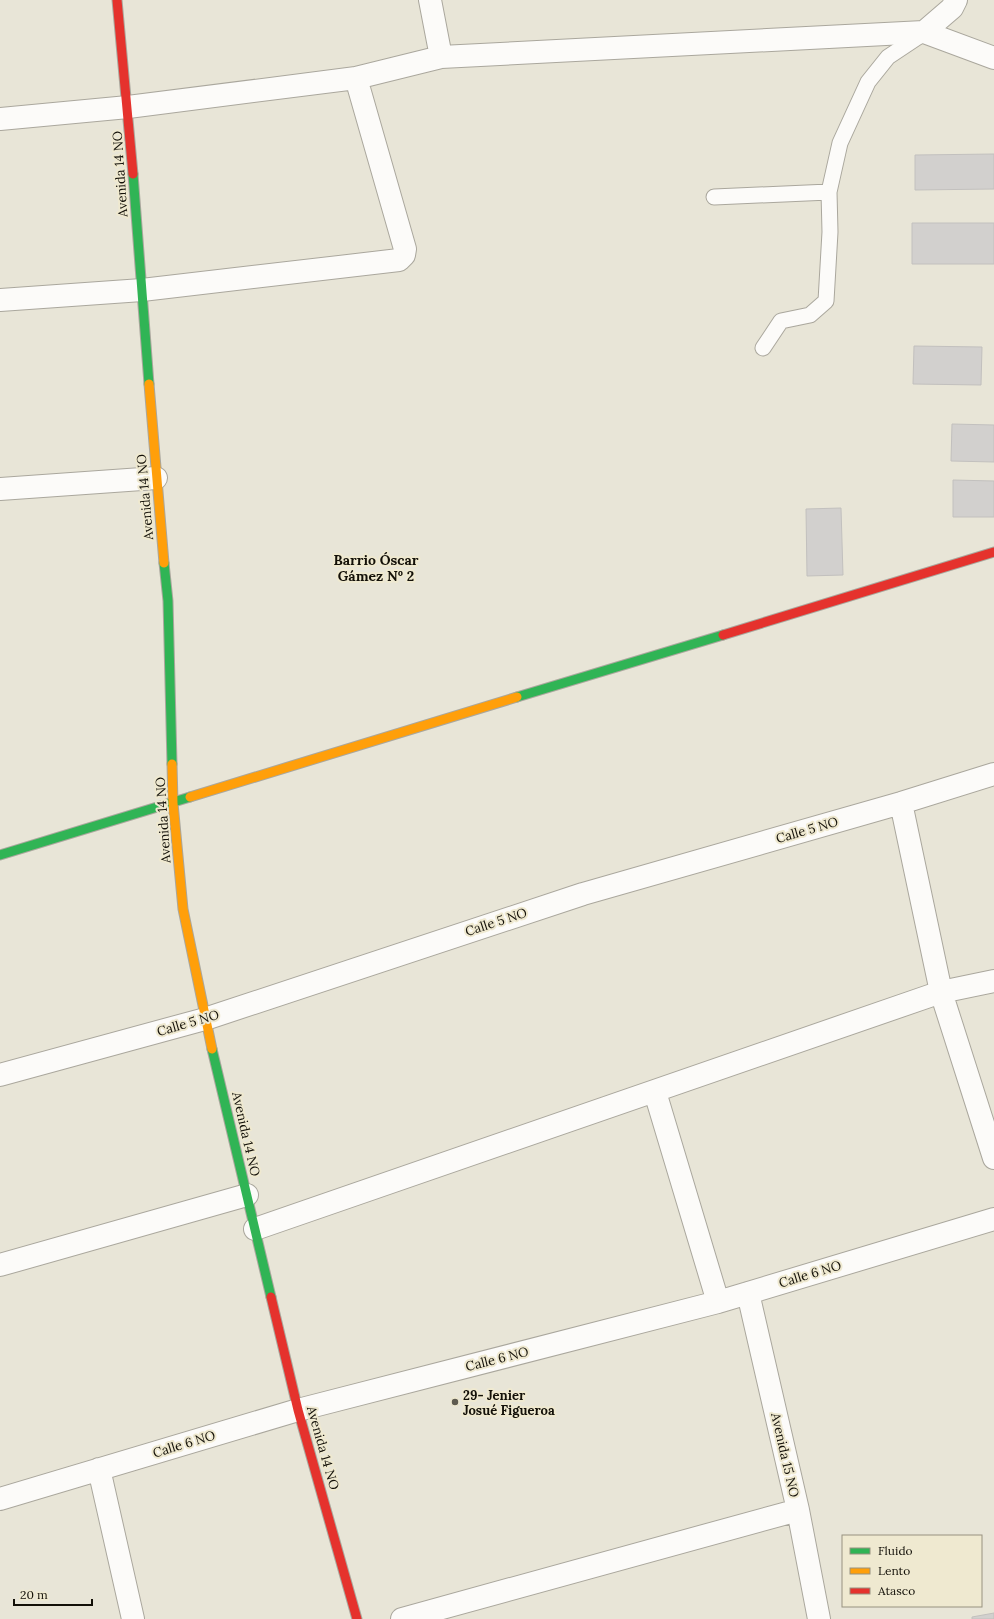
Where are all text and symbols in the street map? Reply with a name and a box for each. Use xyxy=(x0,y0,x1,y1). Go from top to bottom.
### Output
street label: Avenida 14 NO xyxy=(109,130,132,219)
street label: Avenida 14 NO xyxy=(133,453,157,542)
district label: Barrio Óscar Gámez Nº 2 xyxy=(333,551,419,585)
street label: Avenida 14 NO xyxy=(152,776,175,865)
street label: Calle 5 NO xyxy=(774,813,840,847)
street label: Calle 5 NO xyxy=(463,904,529,940)
street label: Calle 5 NO xyxy=(155,1006,221,1040)
street label: Avenida 14 NO xyxy=(228,1089,264,1178)
street label: Calle 6 NO xyxy=(777,1256,843,1292)
street label: Calle 6 NO xyxy=(464,1343,530,1375)
place label: 29- Jenier Josué Figueroa xyxy=(463,1387,555,1419)
marker: 29- Jenier Josué Figueroa xyxy=(450,1397,460,1407)
street label: Avenida 14 NO xyxy=(303,1403,343,1492)
street label: Avenida 15 NO xyxy=(767,1410,803,1499)
street label: Calle 6 NO xyxy=(151,1426,217,1462)
legend xyxy=(842,1535,982,1607)
text: Fluido xyxy=(878,1543,913,1558)
text: Lento xyxy=(878,1563,910,1578)
scale bar xyxy=(14,1581,92,1607)
text: Atasco xyxy=(877,1583,915,1598)
text: 20 m xyxy=(20,1587,48,1602)

